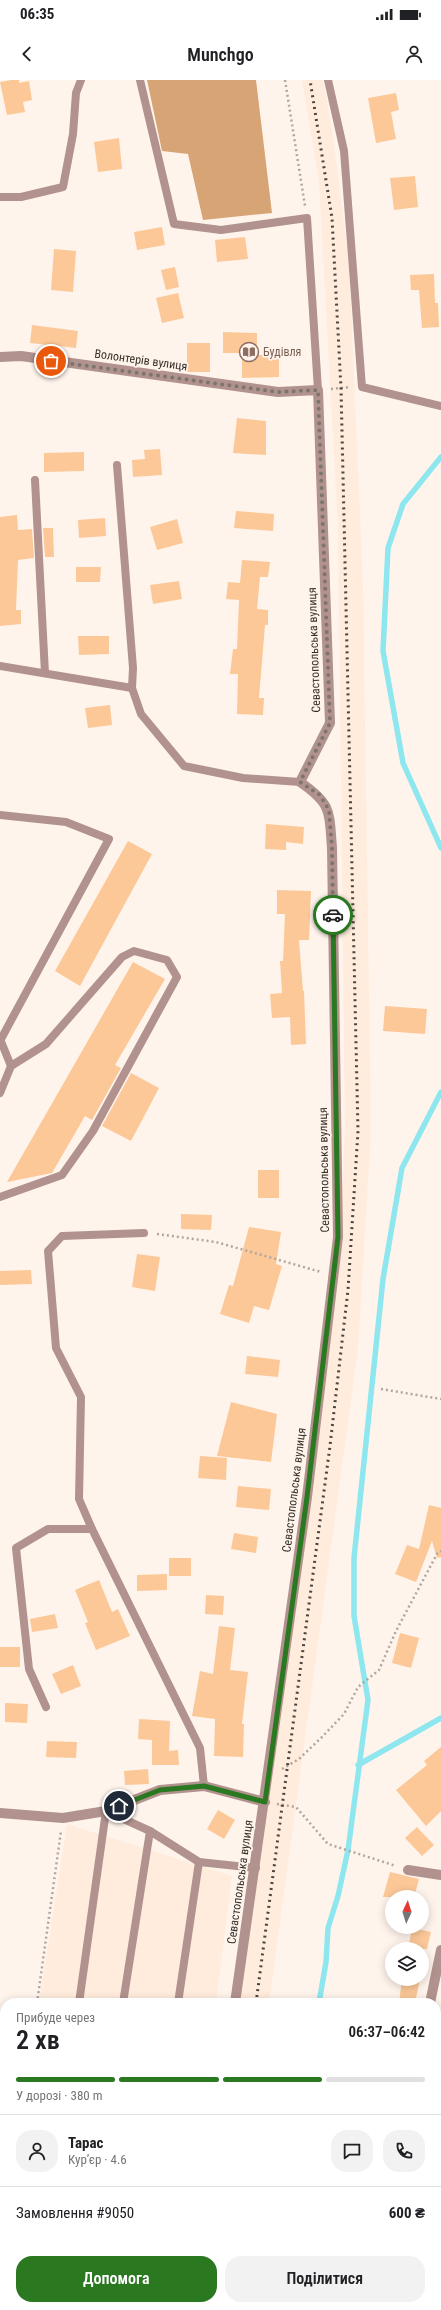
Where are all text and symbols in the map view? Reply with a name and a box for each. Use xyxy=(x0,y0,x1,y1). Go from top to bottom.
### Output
text: 06:35 xyxy=(20,5,54,23)
icon: back xyxy=(16,43,38,65)
icon: person xyxy=(403,43,425,65)
text: Munchgo xyxy=(187,44,254,65)
library icon: Будівля xyxy=(238,341,260,363)
pin xyxy=(34,344,68,378)
place label: Будівля xyxy=(263,345,301,359)
street label: Волонтерів вулиця xyxy=(94,347,188,373)
icon: bag xyxy=(40,350,62,372)
street label: Севастопольська вулиця xyxy=(305,587,323,713)
courier xyxy=(313,895,353,935)
icon: car xyxy=(322,904,344,926)
street label: Севастопольська вулиця xyxy=(316,1107,332,1233)
street label: Севастопольська вулиця xyxy=(279,1427,309,1553)
pin xyxy=(102,1789,136,1823)
icon: home xyxy=(108,1795,130,1817)
street label: Севастопольська вулиця xyxy=(224,1819,256,1945)
north arrow xyxy=(385,1890,429,1934)
map controls xyxy=(385,1890,429,1986)
button: layers xyxy=(385,1942,429,1986)
text: Прибуде через xyxy=(16,2010,95,2025)
text: 06:37–06:42 xyxy=(348,2023,425,2041)
text: 2 хв xyxy=(16,2025,60,2055)
text: У дорозі · 380 m xyxy=(16,2088,103,2103)
button: person xyxy=(16,2130,58,2172)
button: chat xyxy=(331,2130,373,2172)
button: phone xyxy=(383,2130,425,2172)
text: Тарас xyxy=(68,2134,103,2152)
text: Кур’єр · 4.6 xyxy=(68,2152,127,2167)
text: Замовлення #9050 xyxy=(16,2204,134,2222)
text: 600 ₴ xyxy=(389,2204,425,2222)
button: Допомога xyxy=(16,2256,217,2302)
button: Поділитися xyxy=(225,2256,425,2302)

